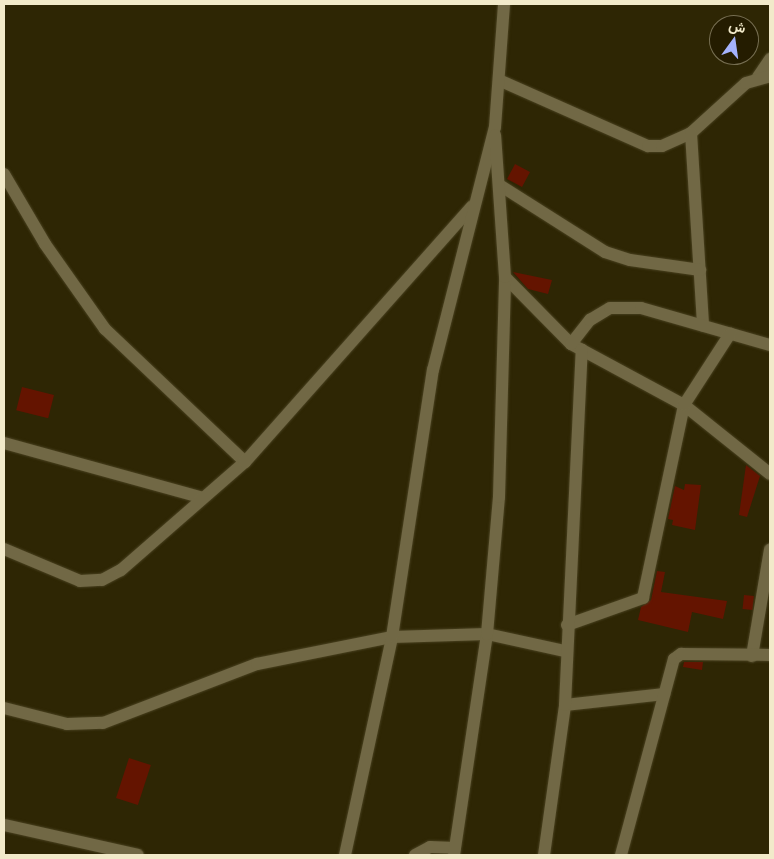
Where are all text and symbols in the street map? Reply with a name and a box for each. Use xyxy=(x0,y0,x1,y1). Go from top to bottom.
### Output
text: ش xyxy=(727,14,748,38)
north arrow xyxy=(709,15,759,65)

